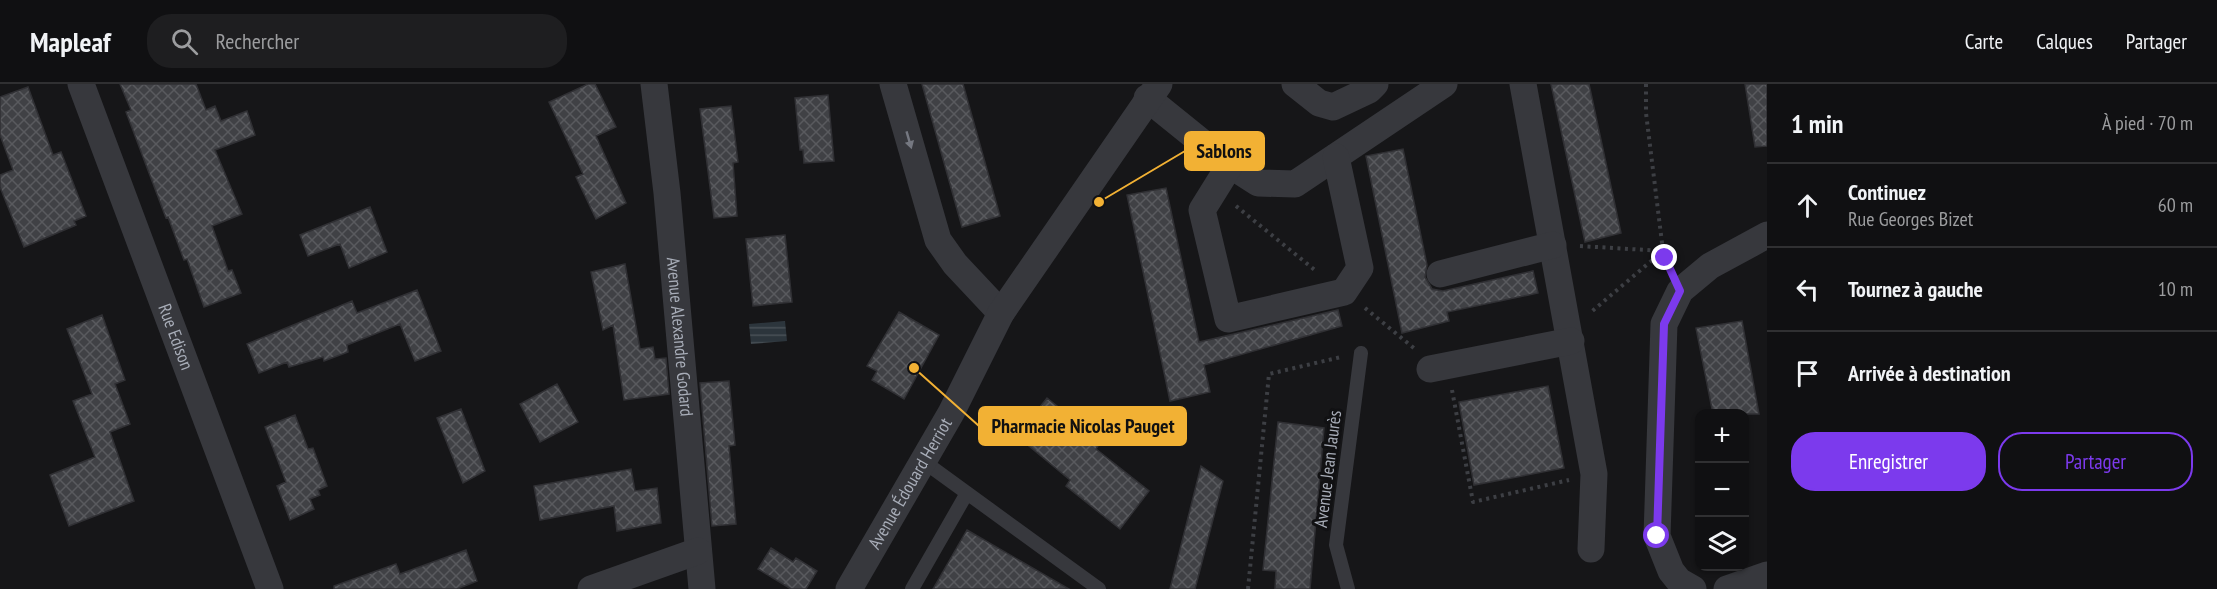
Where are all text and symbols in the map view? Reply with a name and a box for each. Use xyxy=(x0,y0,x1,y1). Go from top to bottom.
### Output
search box xyxy=(147,14,567,68)
text: Mapleaf xyxy=(30,23,111,60)
icon: search xyxy=(168,25,201,58)
text: Rechercher xyxy=(216,27,299,55)
text: Carte xyxy=(1965,28,2003,55)
text: Calques xyxy=(2036,28,2093,55)
text: Partager xyxy=(2126,28,2187,55)
text: 1 min xyxy=(1791,107,1844,140)
text: À pied · 70 m xyxy=(2102,110,2193,136)
one-way arrow xyxy=(905,131,914,149)
callout: Sablons xyxy=(1185,132,1264,170)
text: Sablons xyxy=(1196,138,1252,164)
text: Continuez xyxy=(1848,178,1926,206)
icon: ahead xyxy=(1791,189,1824,222)
text: 60 m xyxy=(2158,192,2193,218)
text: Rue Georges Bizet xyxy=(1848,206,1973,232)
route end xyxy=(1651,244,1677,270)
street label: Avenue Alexandre Godard xyxy=(662,256,699,417)
icon: left xyxy=(1791,273,1824,306)
text: Tournez à gauche xyxy=(1848,275,1983,303)
text: 10 m xyxy=(2158,276,2193,302)
street label: Rue Edison xyxy=(153,300,199,373)
icon: arrive xyxy=(1791,357,1824,390)
text: Arrivée à destination xyxy=(1848,359,2011,387)
callout: Pharmacie Nicolas Pauget xyxy=(979,407,1186,445)
street label: Avenue Jean Jaurès xyxy=(1309,409,1346,529)
map controls xyxy=(1695,409,1749,571)
button: + xyxy=(1695,409,1749,463)
street label: Avenue Édouard Herriot xyxy=(863,413,957,553)
text: Pharmacie Nicolas Pauget xyxy=(992,413,1175,439)
button: Enregistrer xyxy=(1791,432,1986,491)
button: Partager xyxy=(1998,432,2193,491)
button: − xyxy=(1695,463,1749,517)
button: layers xyxy=(1695,517,1749,571)
route start xyxy=(1643,522,1669,548)

